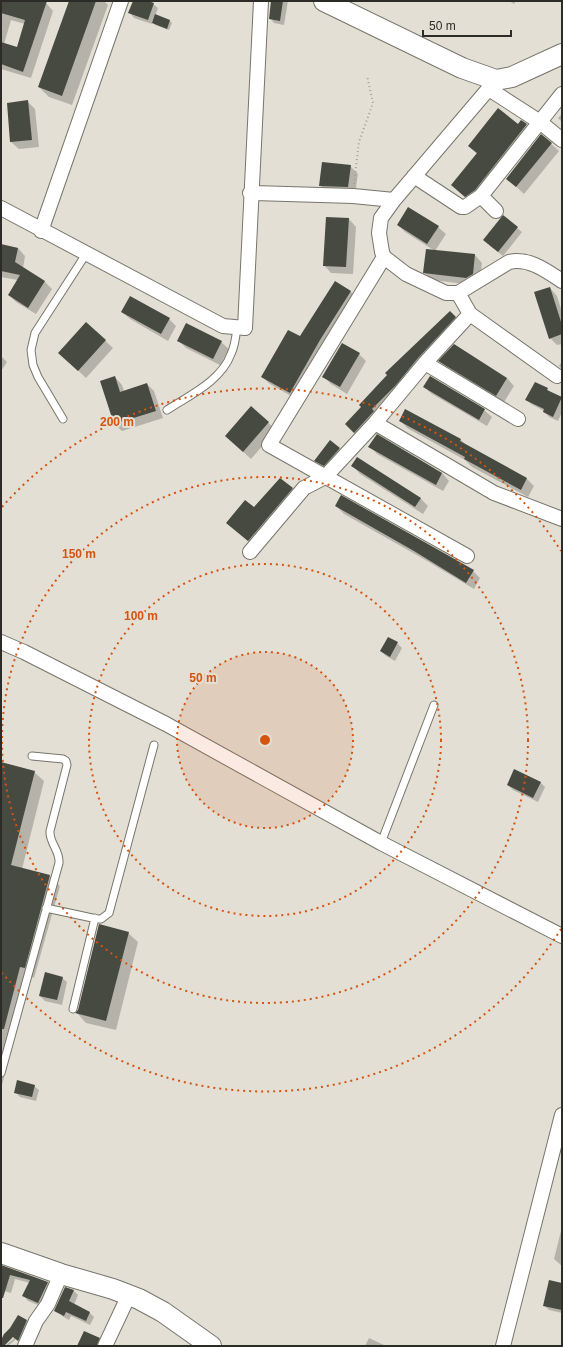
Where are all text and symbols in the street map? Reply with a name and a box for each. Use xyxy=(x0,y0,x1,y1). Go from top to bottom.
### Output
scale bar xyxy=(423,12,511,38)
text: 50 m xyxy=(429,19,456,33)
text: 200 m xyxy=(100,415,134,429)
text: 150 m xyxy=(62,547,96,561)
text: 100 m xyxy=(124,609,158,623)
text: 50 m xyxy=(189,671,217,685)
centre of rings xyxy=(258,733,272,747)

